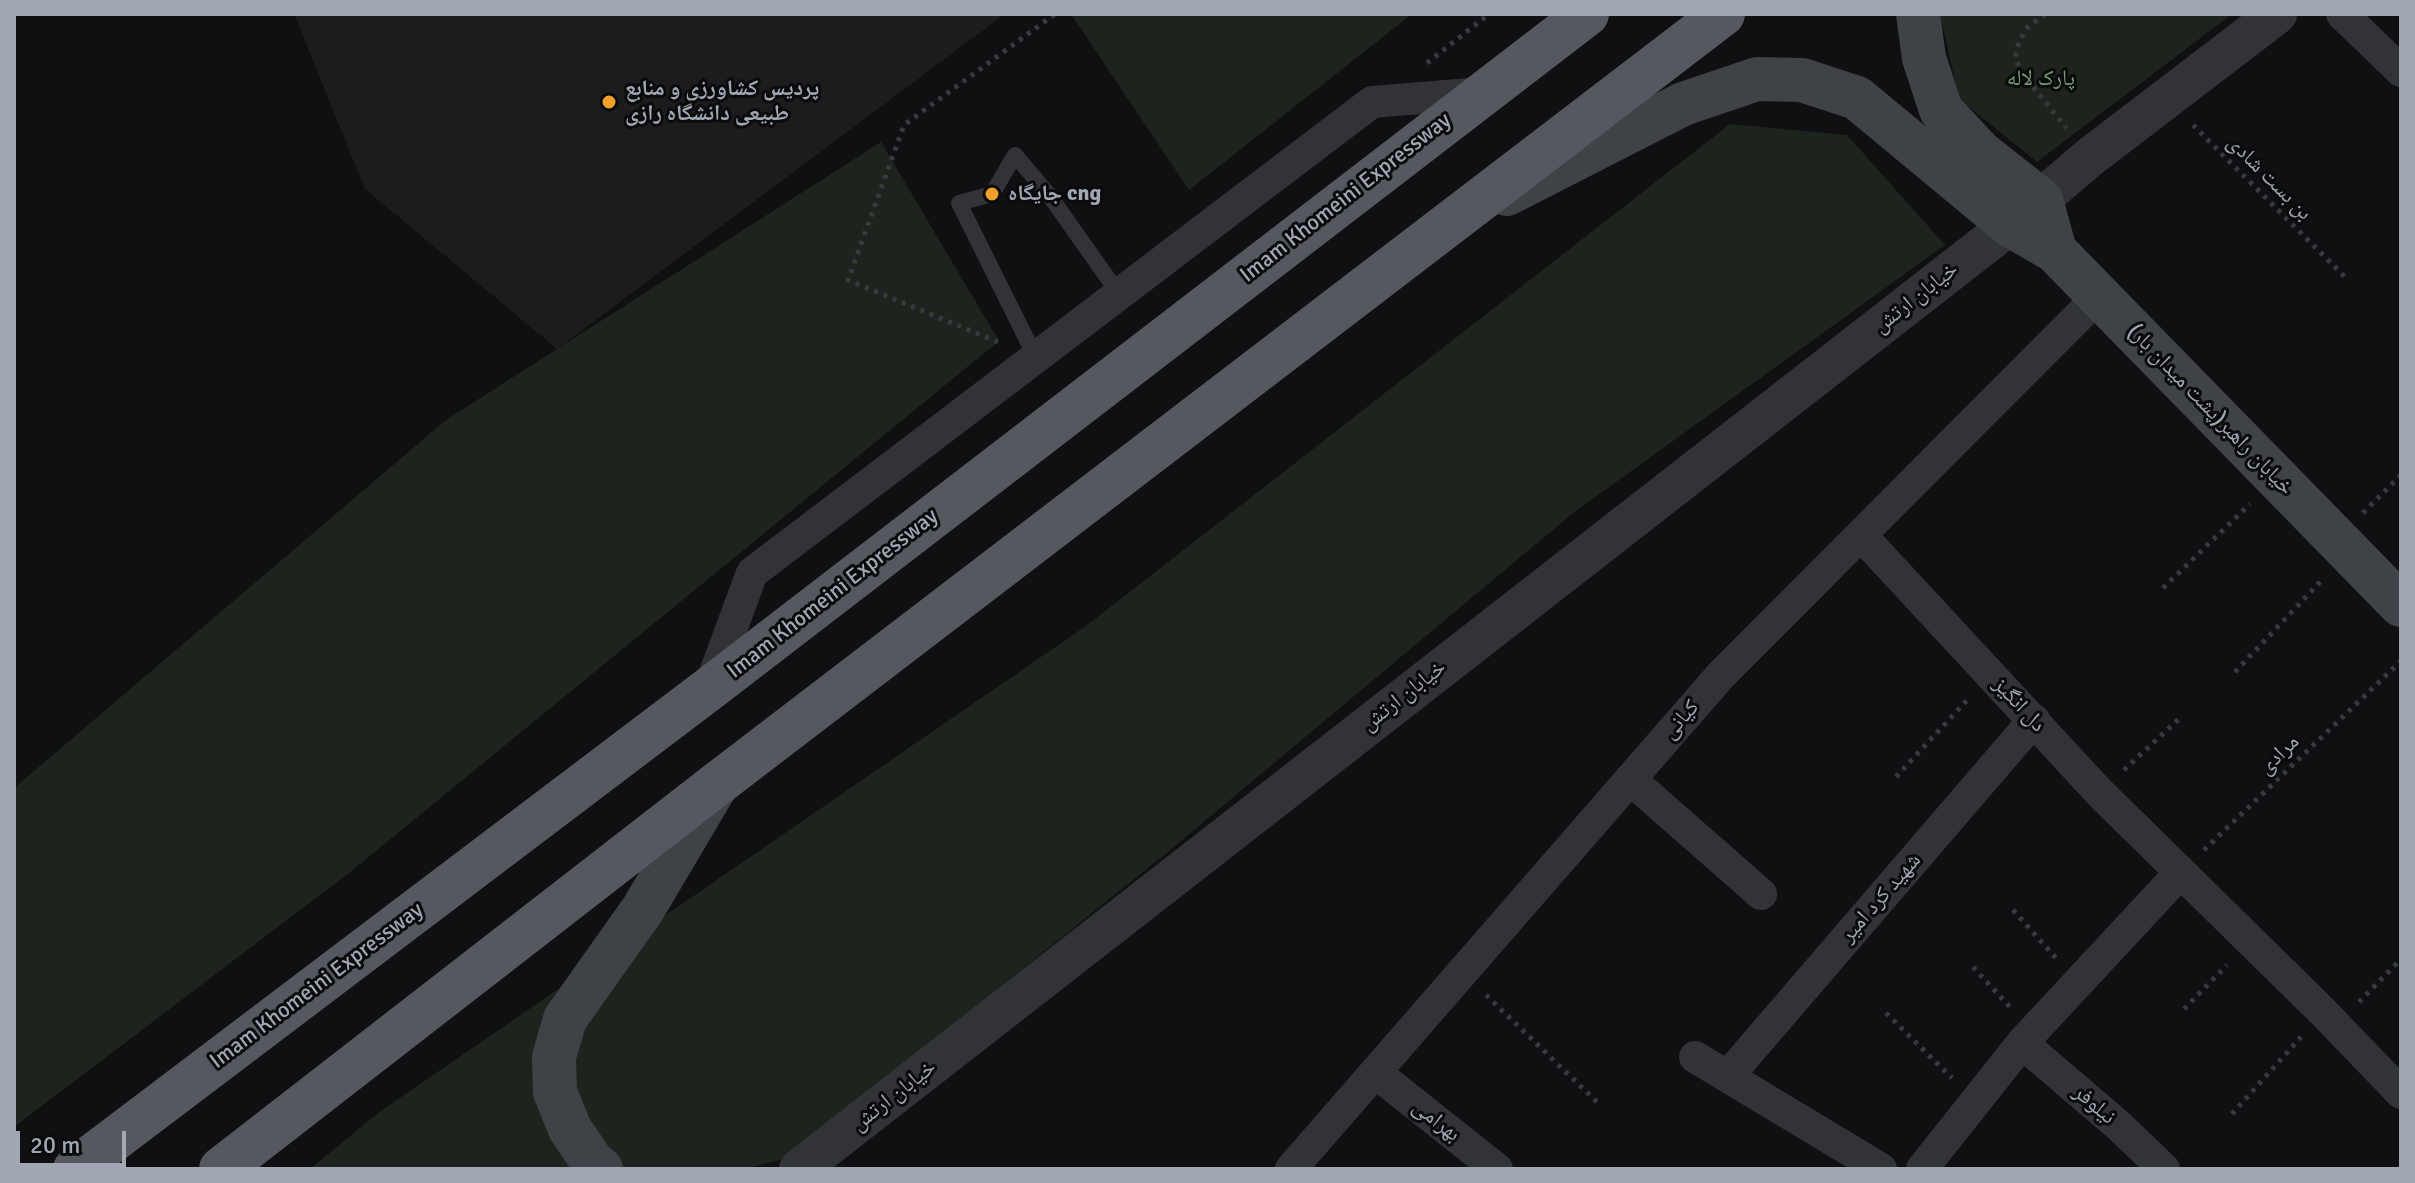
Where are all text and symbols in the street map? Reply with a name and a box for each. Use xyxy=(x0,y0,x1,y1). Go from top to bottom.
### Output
park label: پارک لاله xyxy=(2007,66,2075,92)
place label: پردیس کشاورزی و منابع طبیعی دانشگاه رازی xyxy=(625,76,819,128)
marker: پردیس کشاورزی و منابع طبیعی دانشگاه رازی xyxy=(600,93,618,111)
street label: Imam Khomeini Expressway xyxy=(1235,107,1457,289)
street label: بن بست شادی xyxy=(2221,130,2317,226)
place label: جایگاه cng xyxy=(1008,181,1101,207)
marker: جایگاه cng xyxy=(983,185,1001,203)
street label: خیابان ارتش xyxy=(1868,257,1964,339)
street label: خیابان راهبر(پشت میدان بار) xyxy=(2121,319,2299,501)
street label: Imam Khomeini Expressway xyxy=(722,503,944,685)
street label: خیابان ارتش xyxy=(1356,655,1452,737)
street label: دل انگیز xyxy=(1987,672,2051,738)
street label: کیانی xyxy=(1657,695,1705,745)
street label: مرادی xyxy=(2253,729,2305,781)
street label: شهید کرد امیر xyxy=(1835,848,1927,948)
street label: Imam Khomeini Expressway xyxy=(205,897,429,1075)
street label: خیابان ارتش xyxy=(846,1055,942,1137)
street label: نیلوفر xyxy=(2067,1079,2121,1131)
street label: بهرامی xyxy=(1407,1094,1465,1148)
scale bar xyxy=(20,1115,130,1165)
text: 20 m xyxy=(30,1130,80,1160)

